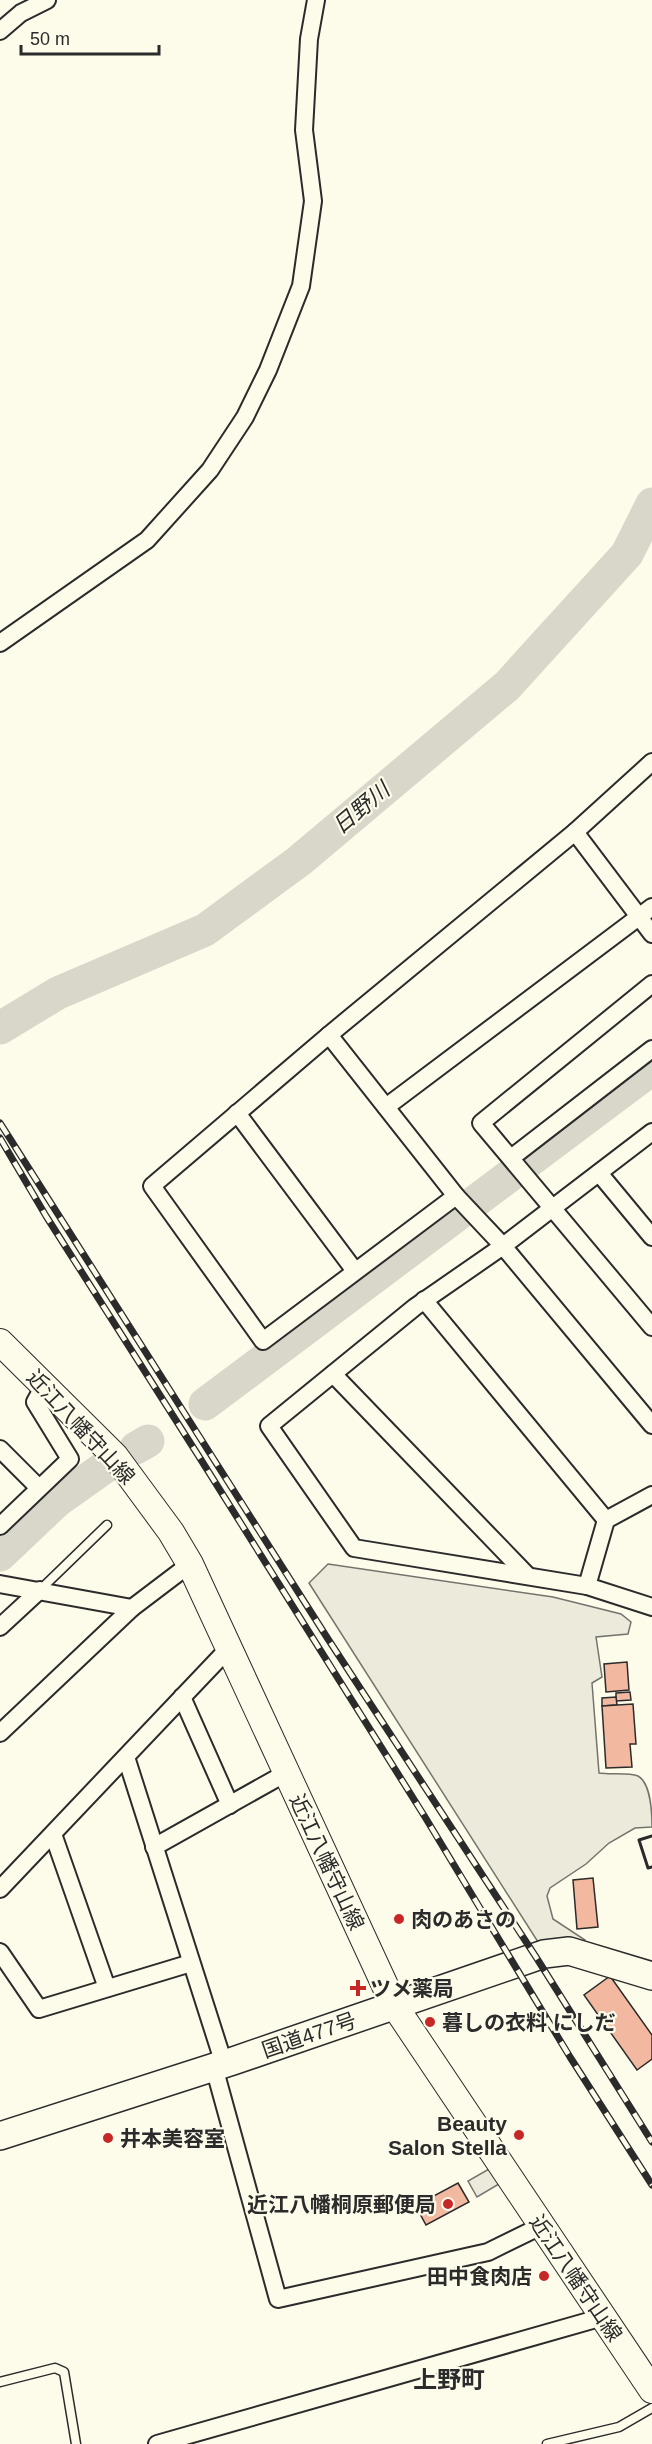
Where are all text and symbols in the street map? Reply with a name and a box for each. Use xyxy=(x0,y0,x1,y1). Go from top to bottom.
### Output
scale bar xyxy=(21,18,159,56)
text: 50 m xyxy=(30,29,70,49)
water label: 日野川 xyxy=(328,776,396,839)
street label: 近江八幡守山線 xyxy=(22,1365,140,1489)
street label: 近江八幡守山線 xyxy=(286,1791,368,1933)
place label: 肉のあさの xyxy=(411,1908,516,1931)
marker: 肉のあさの xyxy=(392,1912,406,1926)
place label: ツメ薬局 xyxy=(370,1977,454,2000)
marker: ツメ薬局 xyxy=(351,1981,365,1995)
street label: 国道477号 xyxy=(259,2008,359,2062)
place label: 暮しの衣料 にしだ xyxy=(442,2011,616,2034)
marker: 暮しの衣料 にしだ xyxy=(423,2015,437,2029)
place label: Beauty Salon Stella xyxy=(388,2112,507,2159)
place label: 井本美容室 xyxy=(120,2127,225,2150)
marker: Beauty Salon Stella xyxy=(512,2128,526,2142)
marker: 井本美容室 xyxy=(101,2131,115,2145)
place label: 近江八幡桐原郵便局 xyxy=(247,2193,436,2216)
marker: 近江八幡桐原郵便局 xyxy=(441,2197,455,2211)
street label: 近江八幡守山線 xyxy=(525,2211,627,2345)
place label: 田中食肉店 xyxy=(427,2265,532,2288)
marker: 田中食肉店 xyxy=(537,2269,551,2283)
district label: 上野町 xyxy=(413,2366,485,2393)

